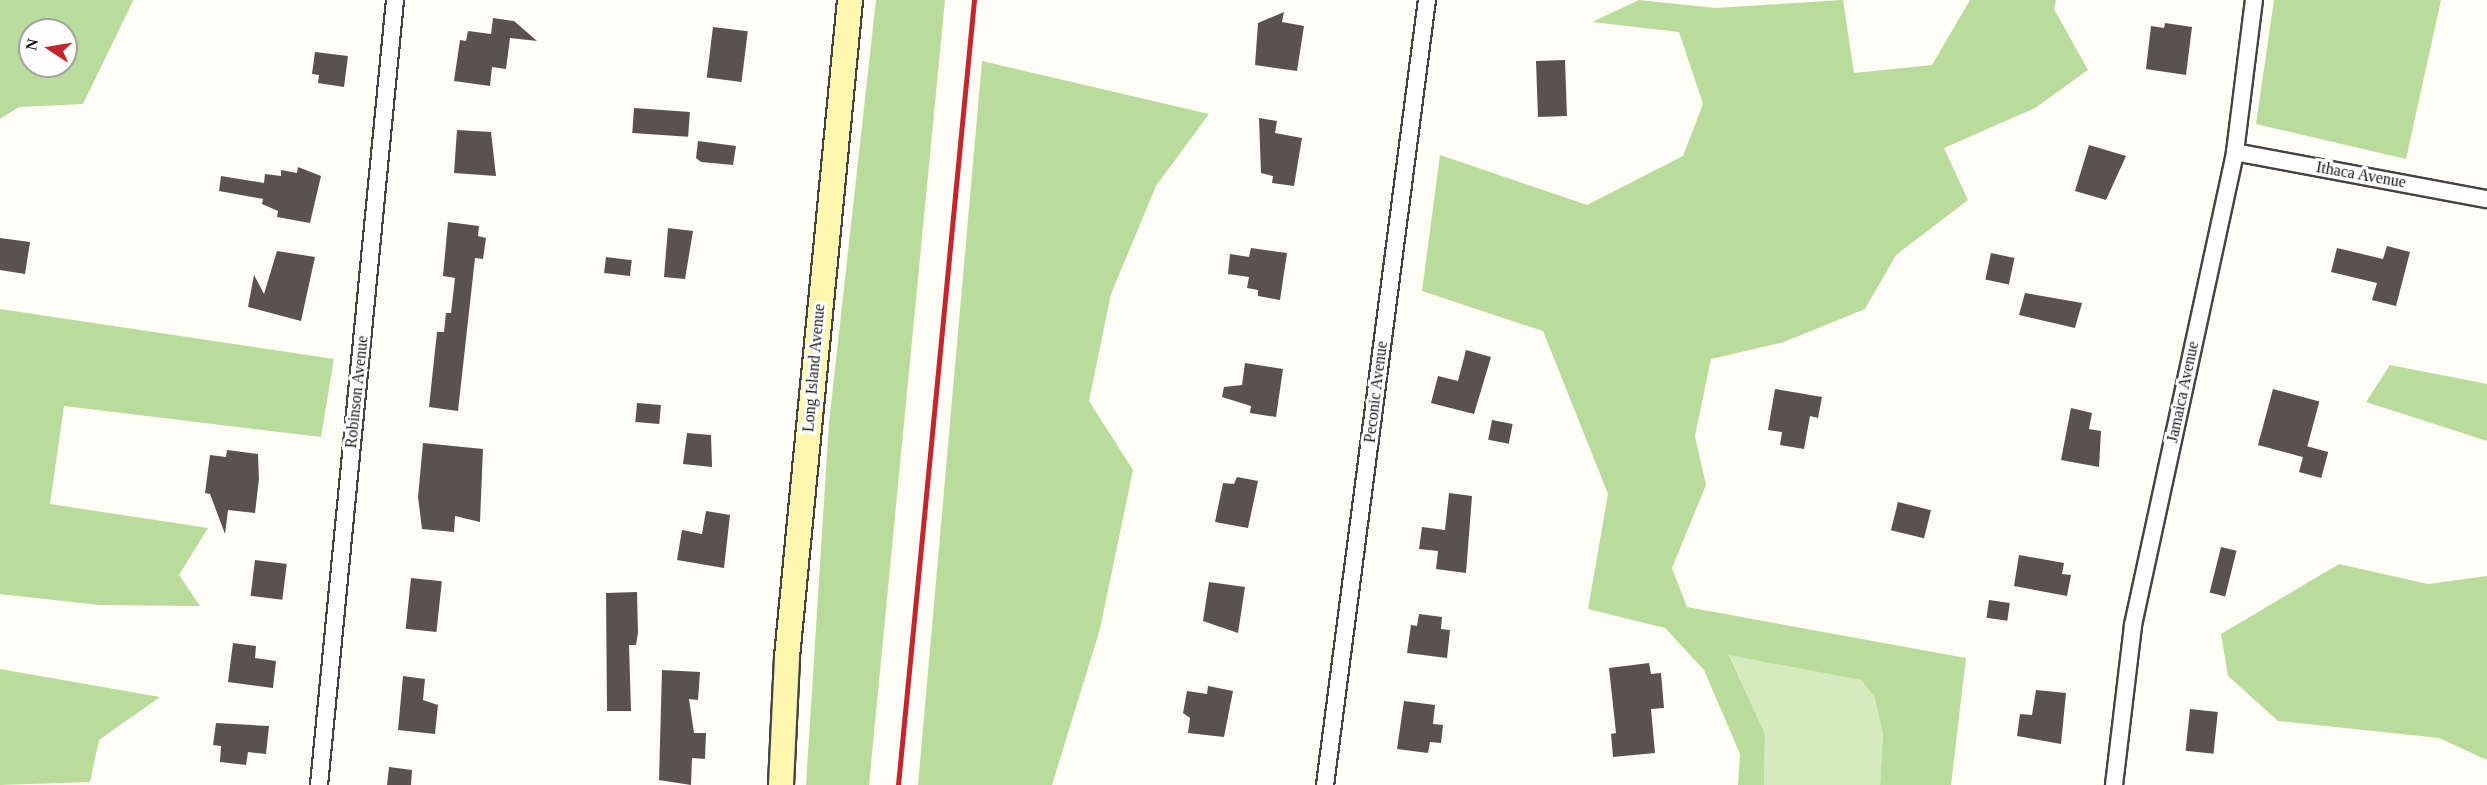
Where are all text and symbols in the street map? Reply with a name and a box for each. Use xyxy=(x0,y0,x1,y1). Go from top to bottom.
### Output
north arrow xyxy=(18,18,78,78)
text: N xyxy=(22,37,41,52)
street label: Ithaca Avenue xyxy=(2314,158,2408,192)
street label: Long Island Avenue xyxy=(799,303,829,433)
street label: Robinson Avenue xyxy=(341,334,373,450)
street label: Jamaica Avenue xyxy=(2163,339,2203,445)
street label: Peconic Avenue xyxy=(1360,340,1392,444)

